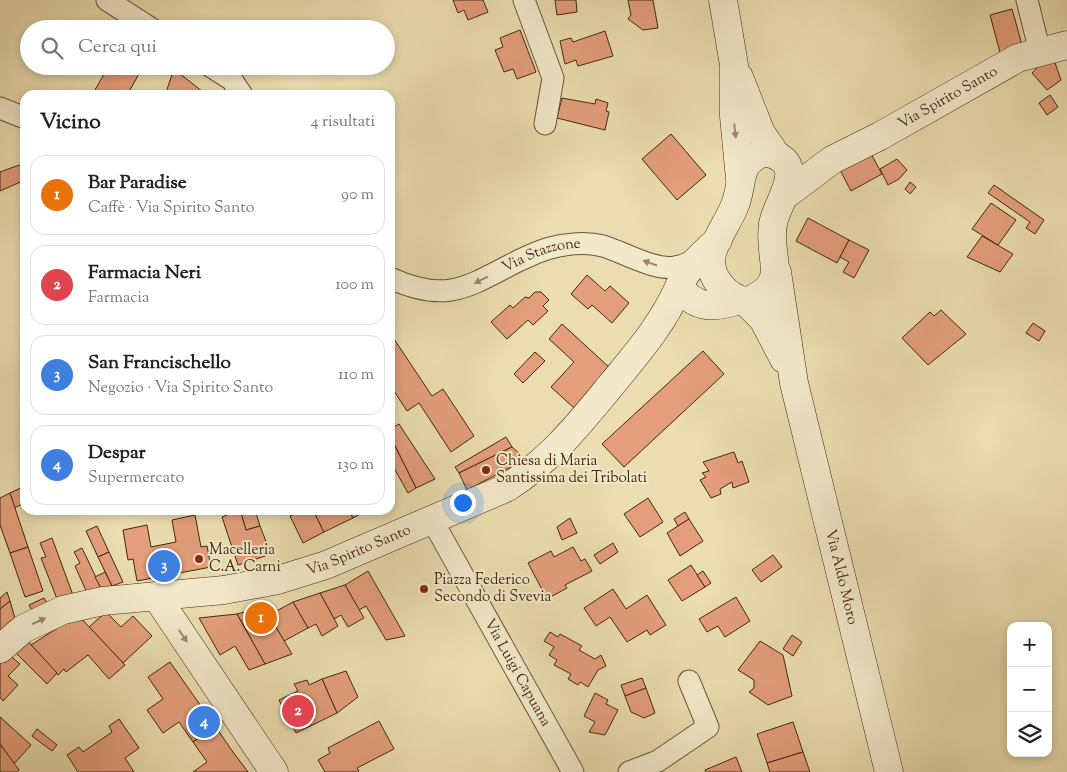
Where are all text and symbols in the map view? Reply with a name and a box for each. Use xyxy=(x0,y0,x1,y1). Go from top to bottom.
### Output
search box xyxy=(20,20,395,75)
icon: search xyxy=(38,34,66,62)
text: Cerca qui xyxy=(78,34,157,61)
street label: Via Spirito Santo xyxy=(894,61,1002,134)
text: Vicino xyxy=(40,108,101,138)
text: 4 risultati xyxy=(310,111,375,134)
one-way arrow xyxy=(731,124,739,140)
text: Bar Paradise xyxy=(88,170,187,197)
text: 1 xyxy=(54,184,60,207)
text: 90 m xyxy=(341,184,374,207)
text: Caffè · Via Spirito Santo xyxy=(88,197,254,220)
street label: Via Stazzone xyxy=(498,233,581,278)
one-way arrow xyxy=(643,259,658,266)
text: Farmacia Neri xyxy=(88,260,201,287)
text: 2 xyxy=(53,274,61,297)
text: 100 m xyxy=(335,274,374,297)
one-way arrow xyxy=(474,276,488,284)
text: Farmacia xyxy=(88,287,149,310)
text: San Francischello xyxy=(88,350,231,377)
text: 3 xyxy=(54,364,60,387)
text: 110 m xyxy=(338,364,374,387)
text: Negozio · Via Spirito Santo xyxy=(88,377,273,400)
text: Despar xyxy=(88,440,146,467)
place label: Chiesa di Maria Santissima dei Tribolati xyxy=(496,451,647,489)
text: 4 xyxy=(53,454,61,477)
text: 130 m xyxy=(337,454,374,477)
marker: Chiesa di Maria Santissima dei Tribolati xyxy=(480,464,492,476)
text: Supermercato xyxy=(88,467,184,490)
your location xyxy=(450,490,476,516)
street label: Via Spirito Santo xyxy=(304,519,414,581)
street label: Via Aldo Moro xyxy=(820,527,863,627)
place label: Macelleria C.A. Carni xyxy=(209,540,281,578)
pin: 3 xyxy=(148,547,180,585)
marker: Macelleria C.A. Carni xyxy=(193,553,205,565)
place label: Piazza Federico Secondo di Svevia xyxy=(434,570,552,608)
marker: Piazza Federico Secondo di Svevia xyxy=(418,583,430,595)
pin: 1 xyxy=(245,599,277,637)
street label: Via Luigi Capuana xyxy=(479,615,556,731)
one-way arrow xyxy=(32,617,46,625)
map controls xyxy=(1007,622,1052,757)
button: + xyxy=(1007,622,1052,667)
one-way arrow xyxy=(178,629,188,643)
button: − xyxy=(1007,667,1052,712)
pin: 2 xyxy=(282,692,314,730)
pin: 4 xyxy=(188,703,220,741)
button: layers xyxy=(1007,712,1052,757)

